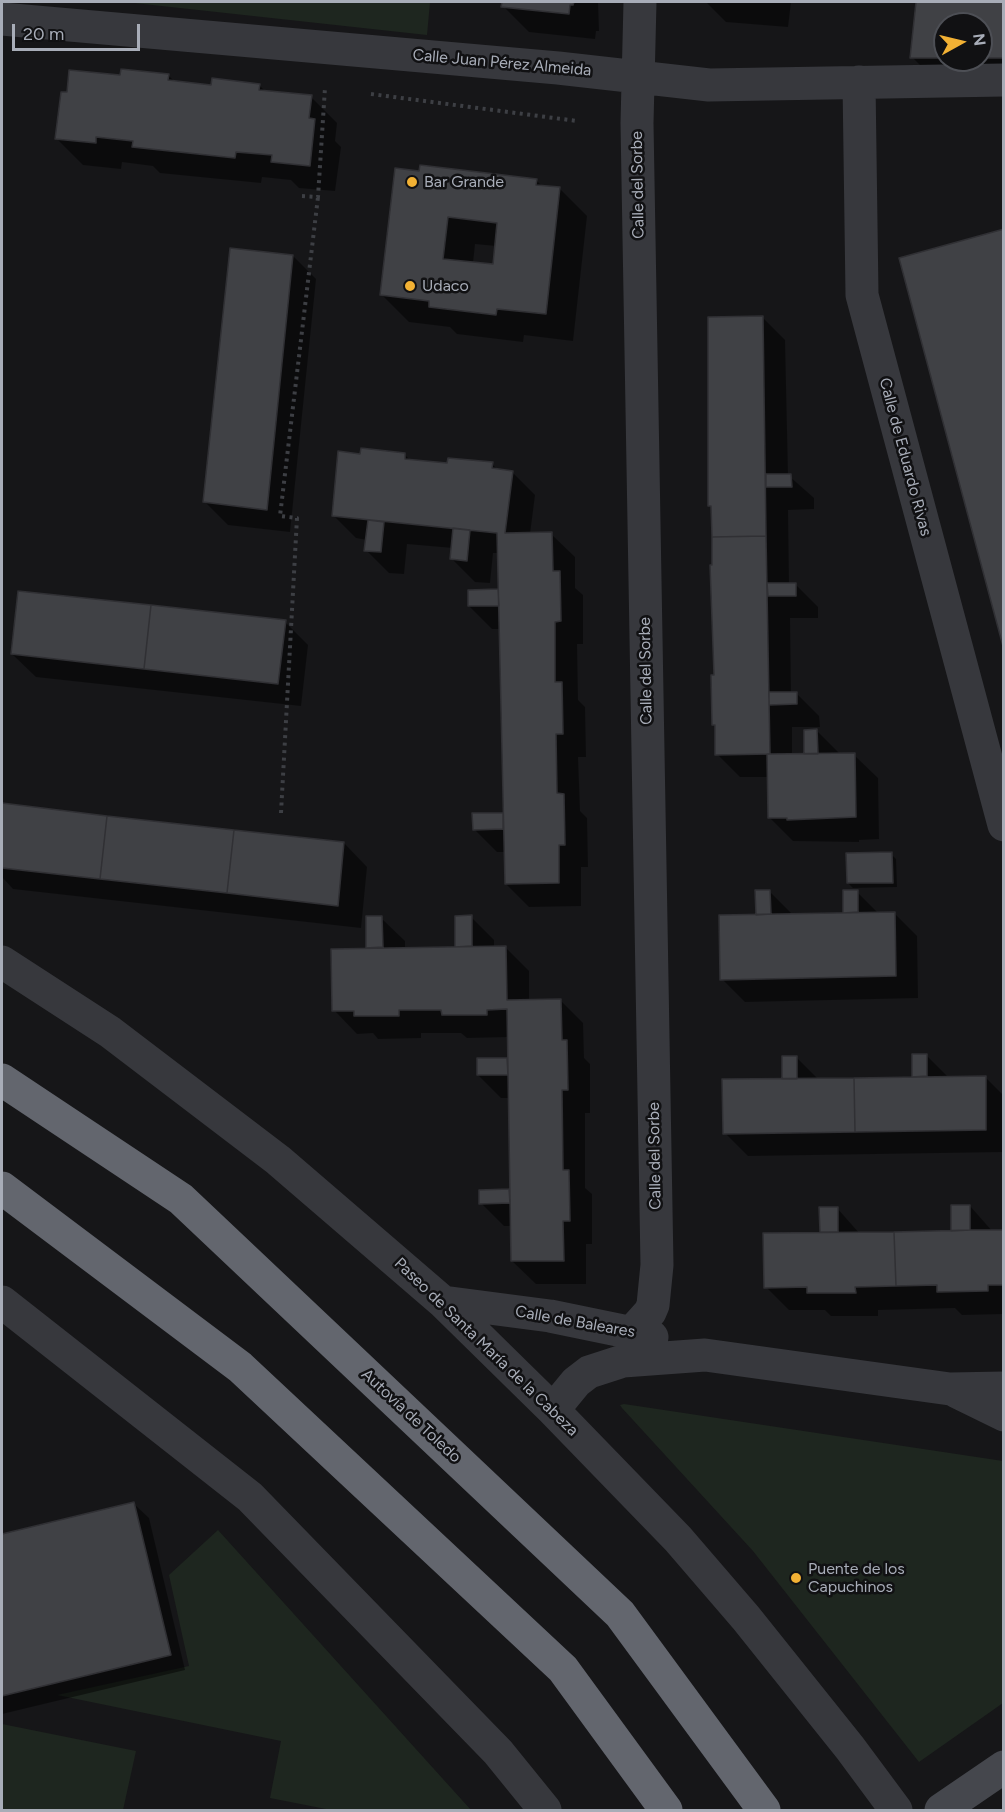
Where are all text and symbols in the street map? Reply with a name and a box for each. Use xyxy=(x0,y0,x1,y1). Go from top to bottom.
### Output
scale bar xyxy=(15,12,142,50)
north arrow xyxy=(933,12,993,72)
text: 20 m xyxy=(23,23,64,45)
text: N xyxy=(969,32,990,47)
street label: Calle Juan Pérez Almeida xyxy=(412,46,592,80)
street label: Calle del Sorbe xyxy=(627,131,649,239)
place label: Bar Grande xyxy=(424,172,504,192)
marker: Bar Grande xyxy=(405,175,419,189)
place label: Udaco xyxy=(422,276,469,296)
marker: Udaco xyxy=(403,279,417,293)
street label: Calle de Eduardo Rivas xyxy=(875,376,935,538)
street label: Calle del Sorbe xyxy=(635,617,657,725)
street label: Calle del Sorbe xyxy=(644,1102,666,1210)
street label: Paseo de Santa María de la Cabeza xyxy=(390,1254,582,1440)
street label: Calle de Baleares xyxy=(514,1302,636,1342)
street label: Autovía de Toledo xyxy=(357,1365,465,1467)
place label: Puente de los Capuchinos xyxy=(808,1559,905,1597)
marker: Puente de los Capuchinos xyxy=(789,1571,803,1585)

